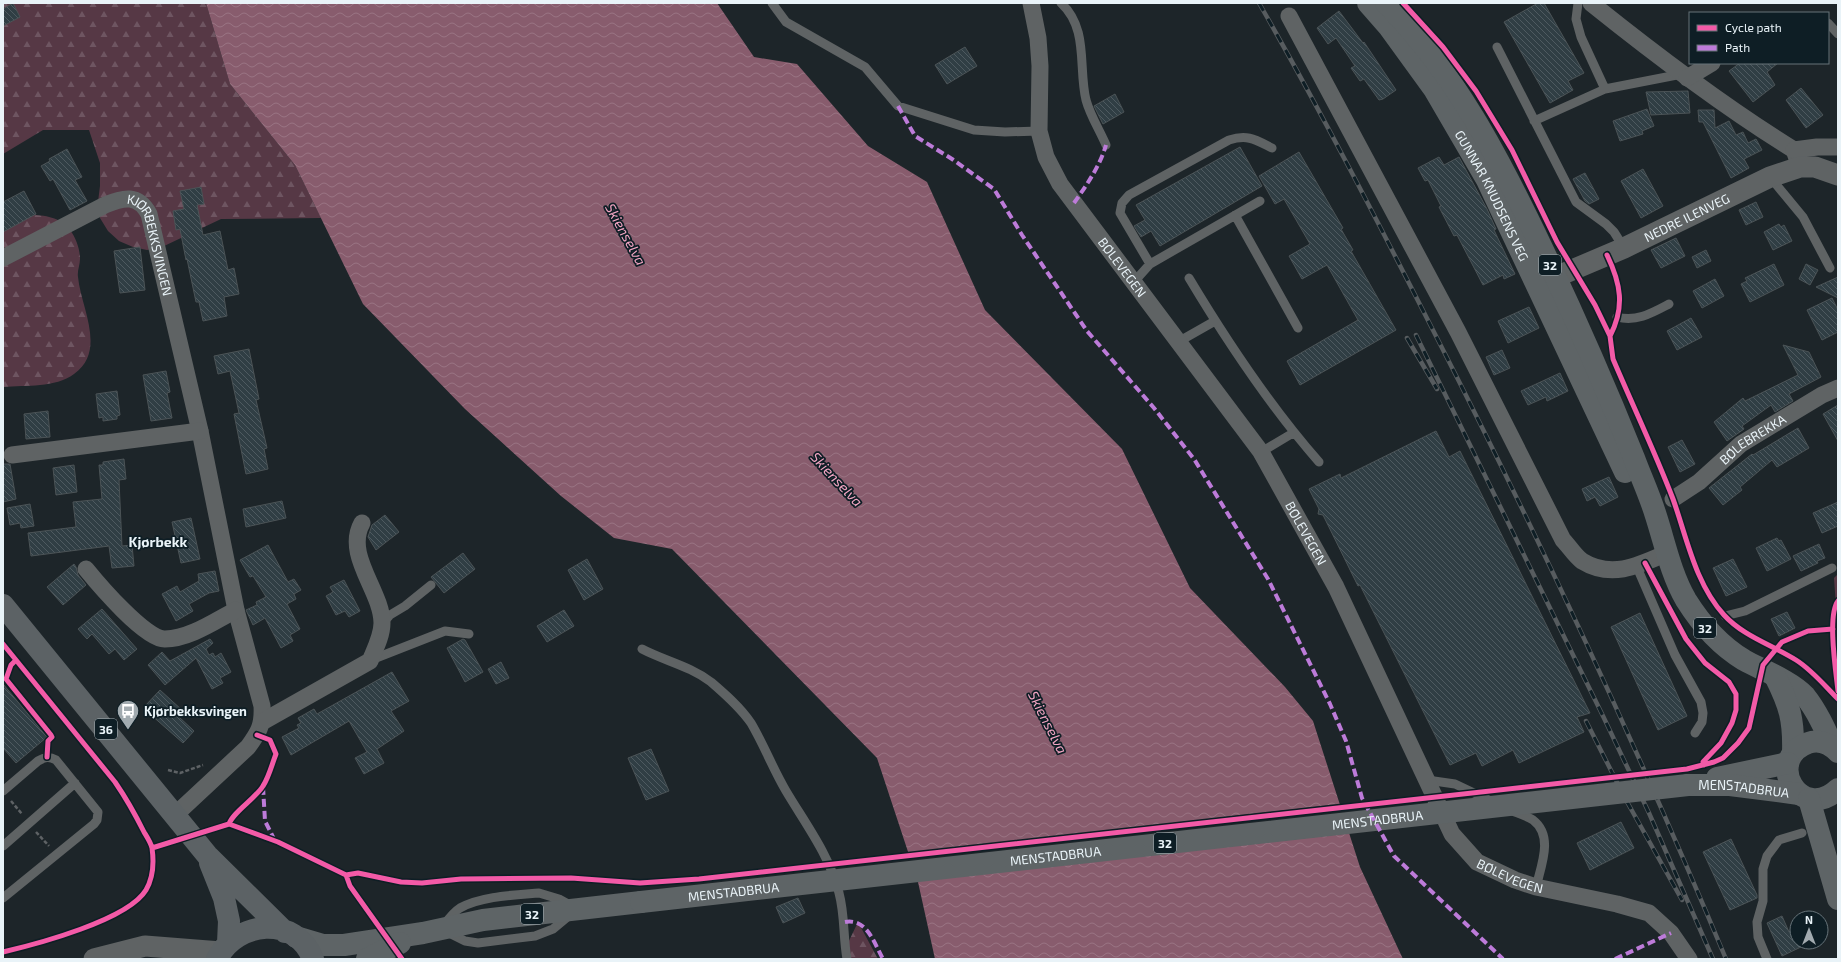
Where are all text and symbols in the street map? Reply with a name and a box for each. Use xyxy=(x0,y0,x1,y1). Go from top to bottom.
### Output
legend xyxy=(1689,12,1829,64)
text: Cycle path xyxy=(1725,20,1782,34)
text: Path xyxy=(1725,40,1750,54)
street label: GUNNAR KNUDSENS VEG xyxy=(1452,127,1532,264)
street label: NEDRE ILENVEG xyxy=(1641,190,1732,245)
street label: KJØRBEKKSVINGEN xyxy=(126,191,176,297)
water label: Skienselva xyxy=(602,200,650,268)
street label: BØLEVEGEN xyxy=(1095,234,1150,300)
road number: 32 xyxy=(1539,255,1561,275)
street label: BØLEBREKKA xyxy=(1716,411,1789,468)
water label: Skienselva xyxy=(808,448,866,510)
street label: BØLEVEGEN xyxy=(1282,499,1330,568)
district label: Kjørbekk xyxy=(129,533,188,550)
road number: 32 xyxy=(1694,618,1716,638)
water label: Skienselva xyxy=(1025,688,1071,756)
bus stop icon: Kjørbekksvingen xyxy=(115,698,141,731)
place label: Kjørbekksvingen xyxy=(144,703,247,719)
road number: 36 xyxy=(95,719,117,739)
street label: MENSTADBRUA xyxy=(1698,777,1790,801)
street label: MENSTADBRUA xyxy=(1331,807,1424,833)
road number: 32 xyxy=(1154,833,1176,853)
street label: MENSTADBRUA xyxy=(1009,843,1102,869)
street label: BØLEVEGEN xyxy=(1474,855,1545,896)
street label: MENSTADBRUA xyxy=(687,879,780,905)
road number: 32 xyxy=(521,904,543,924)
north arrow xyxy=(1789,910,1829,950)
text: N xyxy=(1805,913,1813,926)

